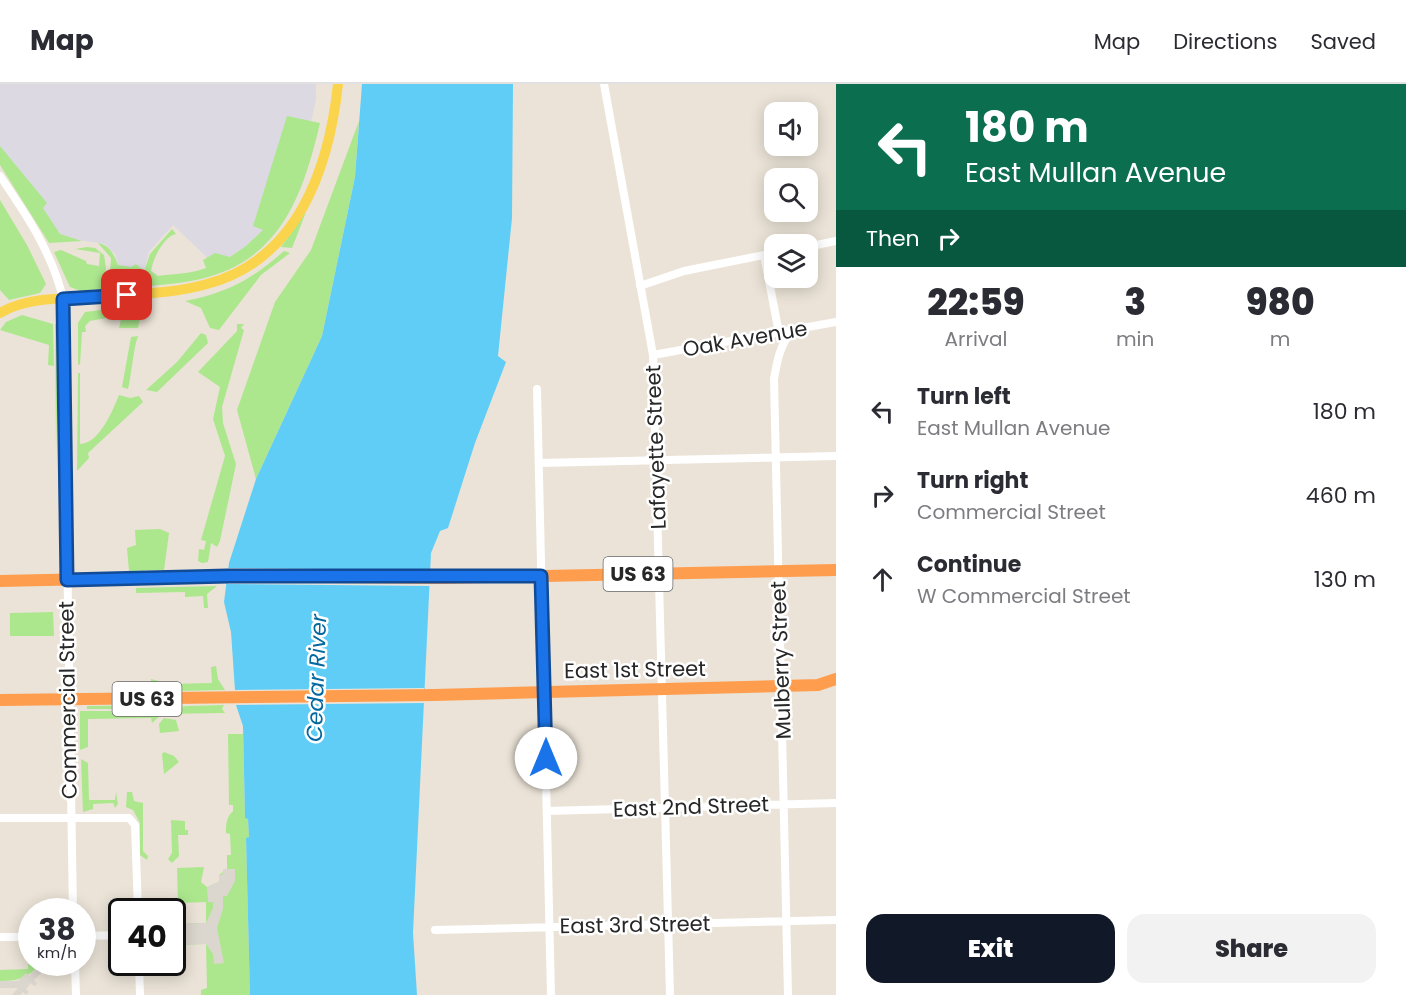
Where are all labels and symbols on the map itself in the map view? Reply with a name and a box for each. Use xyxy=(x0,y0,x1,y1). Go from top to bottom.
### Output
pin xyxy=(101,269,152,320)
street label: Oak Avenue xyxy=(680,313,809,364)
street label: Lafayette Street xyxy=(638,364,673,530)
road number: US 63 xyxy=(604,557,672,591)
street label: Mulberry Street xyxy=(763,580,798,740)
street label: Commercial Street xyxy=(51,601,84,799)
water label: Cedar River xyxy=(299,613,334,743)
street label: East 1st Street xyxy=(564,654,706,685)
road number: US 63 xyxy=(112,682,182,716)
position arrow xyxy=(514,726,578,790)
street label: East 2nd Street xyxy=(613,789,769,824)
speed limit sign: 40 xyxy=(108,898,186,976)
street label: East 3rd Street xyxy=(559,909,711,940)

